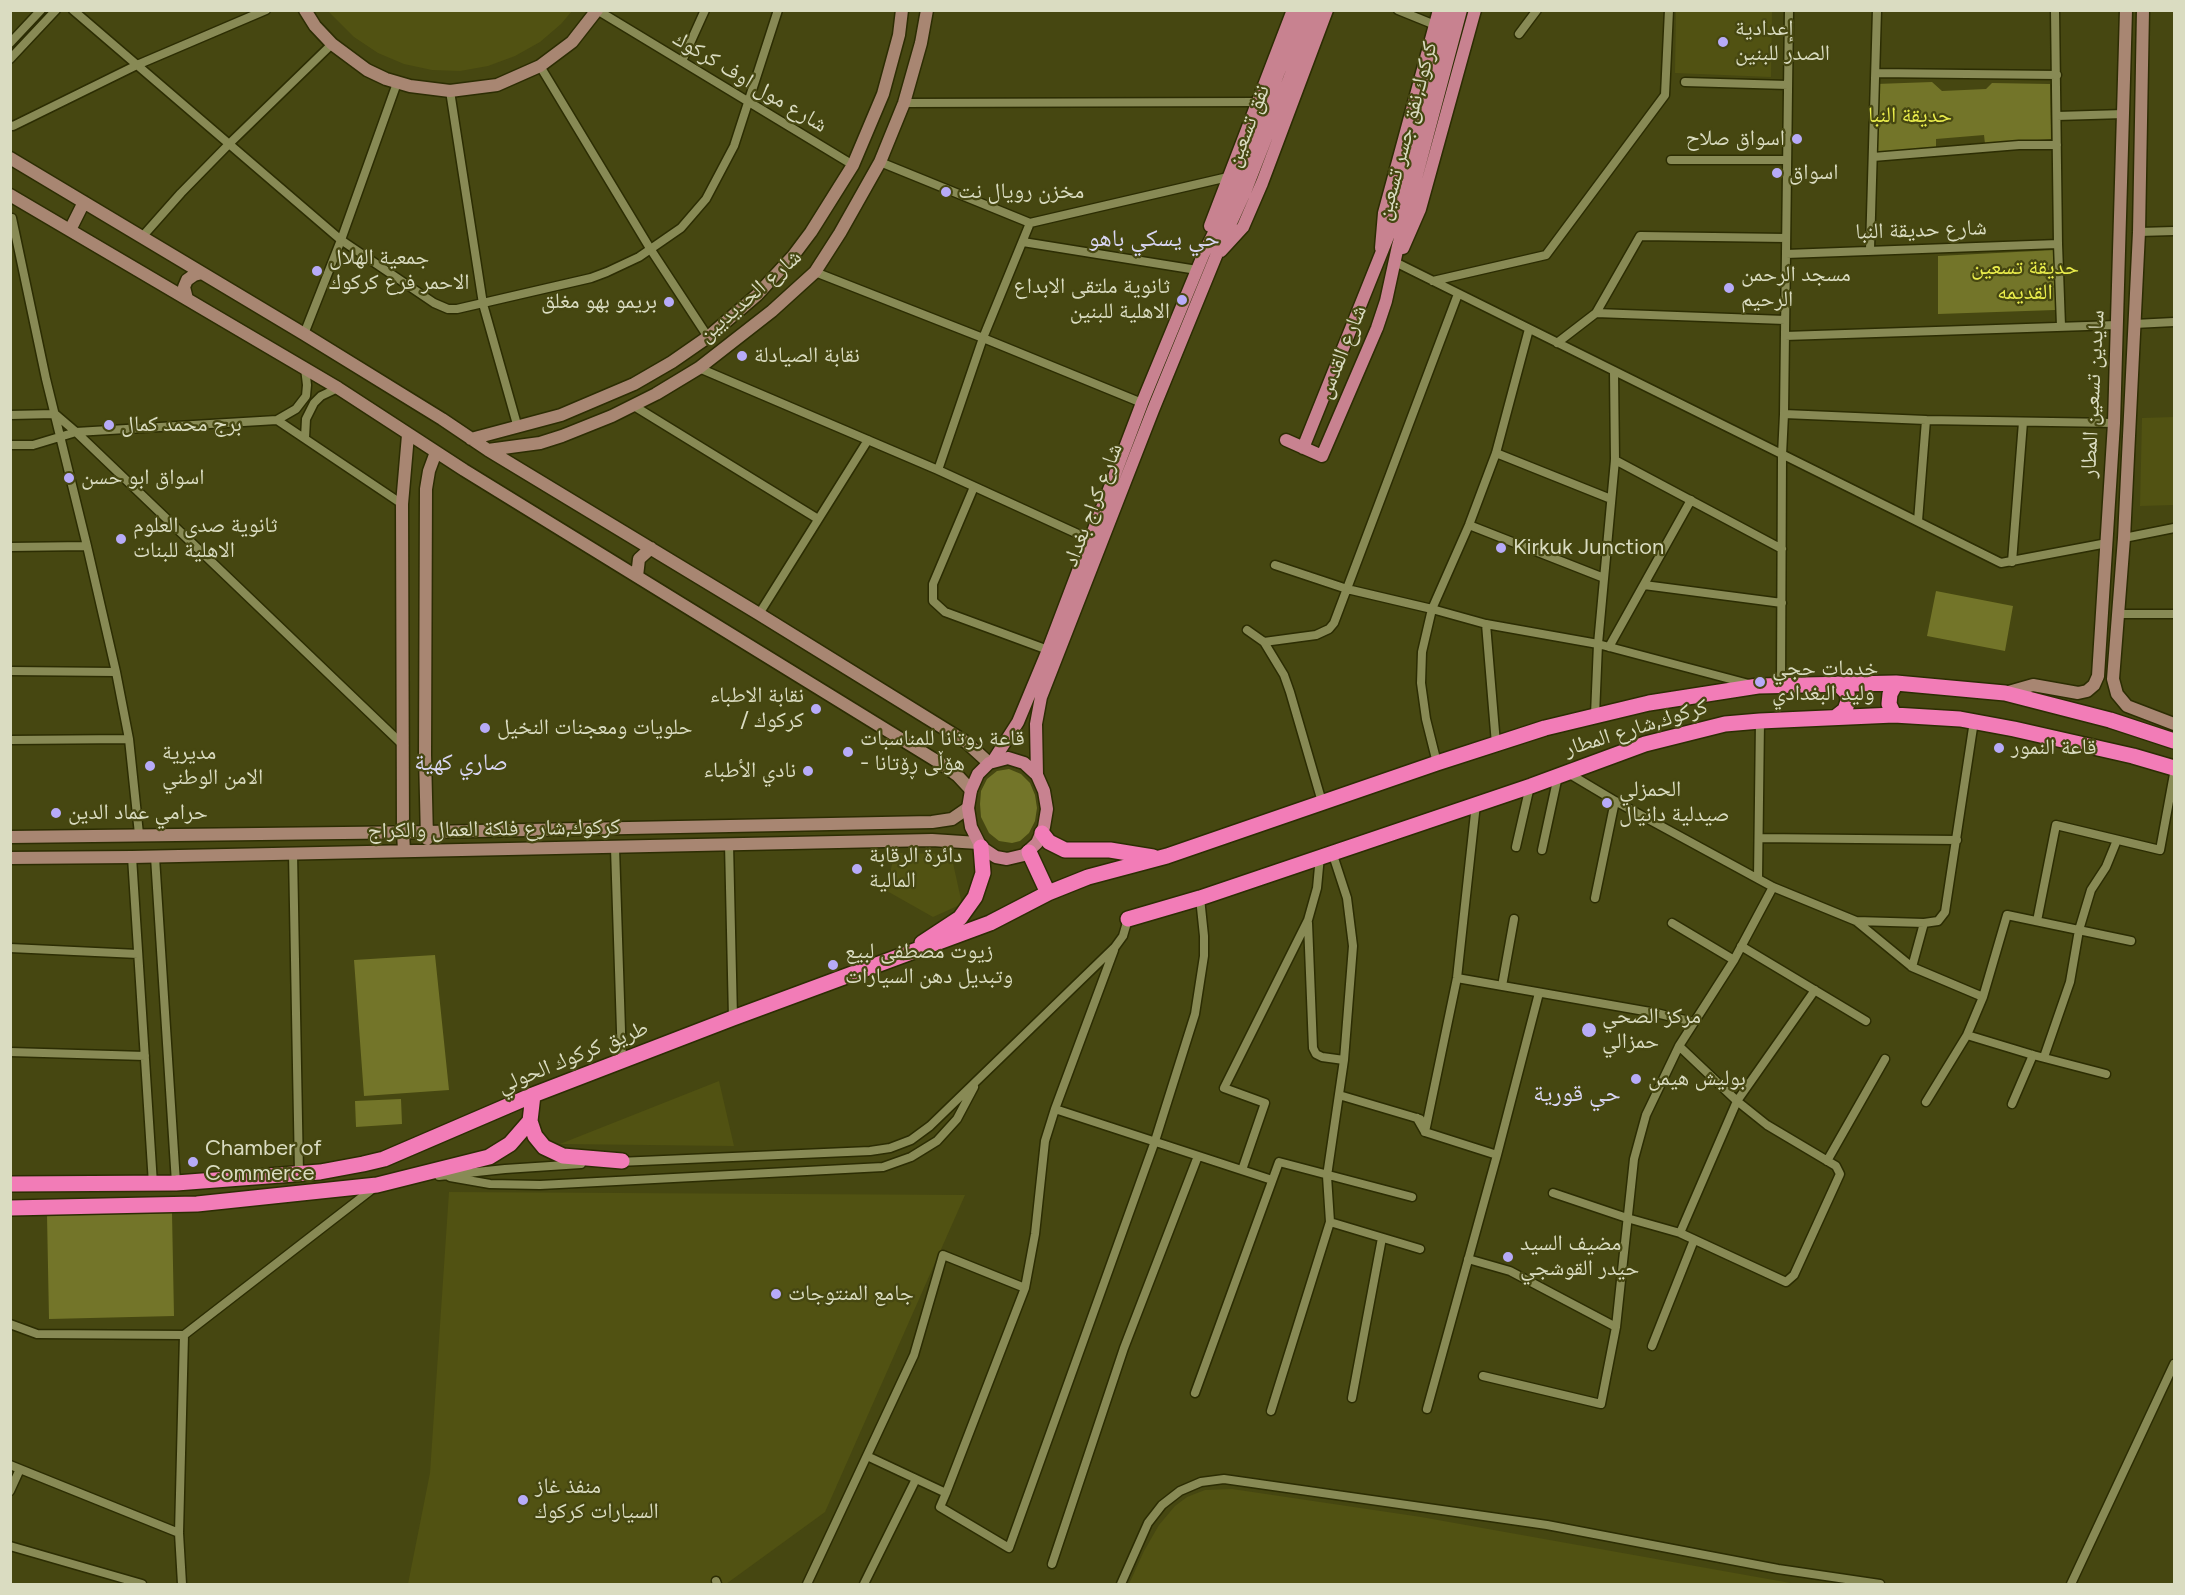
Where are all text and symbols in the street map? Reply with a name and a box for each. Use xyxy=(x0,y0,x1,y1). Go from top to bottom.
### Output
place label: إعدادية الصدر للبنين xyxy=(1735,16,1830,68)
street label: شارع مول اوف كركوك xyxy=(668,26,832,138)
marker: إعدادية الصدر للبنين xyxy=(1716,35,1730,49)
street label: كركوك,نفق جسر تسعين xyxy=(1370,39,1444,223)
street label: نفق تسعين xyxy=(1220,81,1276,171)
park label: حديقة النبا xyxy=(1868,103,1952,129)
place label: اسواق صلاح xyxy=(1685,126,1785,152)
marker: اسواق صلاح xyxy=(1790,132,1804,146)
place label: اسواق xyxy=(1789,160,1838,186)
marker: اسواق xyxy=(1770,166,1784,180)
place label: مخزن رويال نت xyxy=(958,179,1084,205)
marker: مخزن رويال نت xyxy=(939,185,953,199)
street label: شارع حديقة النبا xyxy=(1855,215,1987,245)
district label: حي يسكي باهو xyxy=(1088,225,1220,253)
street label: شارع الحديديين xyxy=(693,244,807,348)
place label: جمعية الهلال الاحمر فرع كركوك xyxy=(329,245,470,296)
park label: حديقة تسعين القديمه xyxy=(1971,255,2079,306)
place label: مسجد الرحمن الرحيم xyxy=(1741,262,1851,314)
marker: جمعية الهلال الاحمر فرع كركوك xyxy=(310,264,324,278)
place label: ثانوية ملتقى الابداع الاهلية للبنين xyxy=(1014,274,1170,326)
marker: مسجد الرحمن الرحيم xyxy=(1722,281,1736,295)
place label: بريمو بهو مغلق xyxy=(541,289,657,315)
marker: ثانوية ملتقى الابداع الاهلية للبنين xyxy=(1175,293,1189,307)
marker: بريمو بهو مغلق xyxy=(662,295,676,309)
street label: شارع القدس xyxy=(1311,301,1373,403)
street label: سايدين تسعين المطار xyxy=(2075,309,2111,479)
place label: نقابة الصيادلة xyxy=(754,343,860,369)
marker: نقابة الصيادلة xyxy=(735,349,749,363)
place label: برج محمد كمال xyxy=(121,412,242,438)
marker: برج محمد كمال xyxy=(102,418,116,432)
street label: شارع كراج بغداد xyxy=(1057,440,1129,570)
place label: اسواق ابو حسن xyxy=(81,465,204,491)
marker: اسواق ابو حسن xyxy=(62,471,76,485)
place label: ثانوية صدى العلوم الاهلية للبنات xyxy=(133,513,278,564)
marker: ثانوية صدى العلوم الاهلية للبنات xyxy=(114,532,128,546)
place label: Kirkuk Junction xyxy=(1513,535,1664,561)
marker: Kirkuk Junction xyxy=(1494,541,1508,555)
place label: خدمات حجي وليد البغدادي xyxy=(1772,656,1878,708)
marker: خدمات حجي وليد البغدادي xyxy=(1753,675,1767,689)
place label: نقابة الاطباء / كركوك xyxy=(710,683,804,734)
street label: كركوك,شارع المطار xyxy=(1561,694,1711,762)
marker: نقابة الاطباء / كركوك xyxy=(809,702,823,716)
place label: حلويات ومعجنات النخيل xyxy=(497,715,693,741)
marker: حلويات ومعجنات النخيل xyxy=(478,721,492,735)
place label: قاعة روتانا للمناسبات - هۆڵی ڕۆتانا xyxy=(860,726,1025,778)
place label: قاعة النمور xyxy=(2011,735,2096,761)
place label: مديرية الامن الوطني xyxy=(162,740,263,792)
marker: قاعة النمور xyxy=(1992,741,2006,755)
marker: قاعة روتانا للمناسبات - هۆڵی ڕۆتانا xyxy=(841,745,855,759)
district label: صاري كهية xyxy=(414,749,508,777)
place label: نادي الأطباء xyxy=(703,758,796,784)
marker: مديرية الامن الوطني xyxy=(143,759,157,773)
marker: نادي الأطباء xyxy=(801,764,815,778)
place label: الحمزلي صيدلية دانيال xyxy=(1619,777,1730,828)
marker: الحمزلي صيدلية دانيال xyxy=(1600,796,1614,810)
place label: حرامي عماد الدين xyxy=(68,800,208,826)
marker: حرامي عماد الدين xyxy=(49,806,63,820)
street label: كركوك,شارع فلكة العمال والكراج xyxy=(367,814,621,844)
place label: دائرة الرقابة المالية xyxy=(869,843,962,894)
marker: دائرة الرقابة المالية xyxy=(850,862,864,876)
place label: زيوت مصطفى لبيع وتبديل دهن السيارات xyxy=(845,939,1013,990)
marker: زيوت مصطفى لبيع وتبديل دهن السيارات xyxy=(826,958,840,972)
place label: مركز الصحي حمزالي xyxy=(1602,1004,1701,1056)
street label: طريق كركوك الحولي xyxy=(494,1015,652,1099)
marker: مركز الصحي حمزالي xyxy=(1580,1021,1598,1039)
place label: بوليش هيمن xyxy=(1648,1066,1746,1092)
marker: بوليش هيمن xyxy=(1629,1072,1643,1086)
district label: حي قورية xyxy=(1533,1080,1621,1108)
place label: Chamber of Commerce xyxy=(205,1136,322,1188)
marker: Chamber of Commerce xyxy=(186,1155,200,1169)
place label: مضيف السيد حيدر القوشجي xyxy=(1520,1231,1639,1282)
marker: مضيف السيد حيدر القوشجي xyxy=(1501,1250,1515,1264)
place label: جامع المنتوجات xyxy=(788,1281,914,1307)
marker: جامع المنتوجات xyxy=(769,1287,783,1301)
place label: منفذ غاز السيارات كركوك xyxy=(535,1474,659,1526)
marker: منفذ غاز السيارات كركوك xyxy=(516,1493,530,1507)

